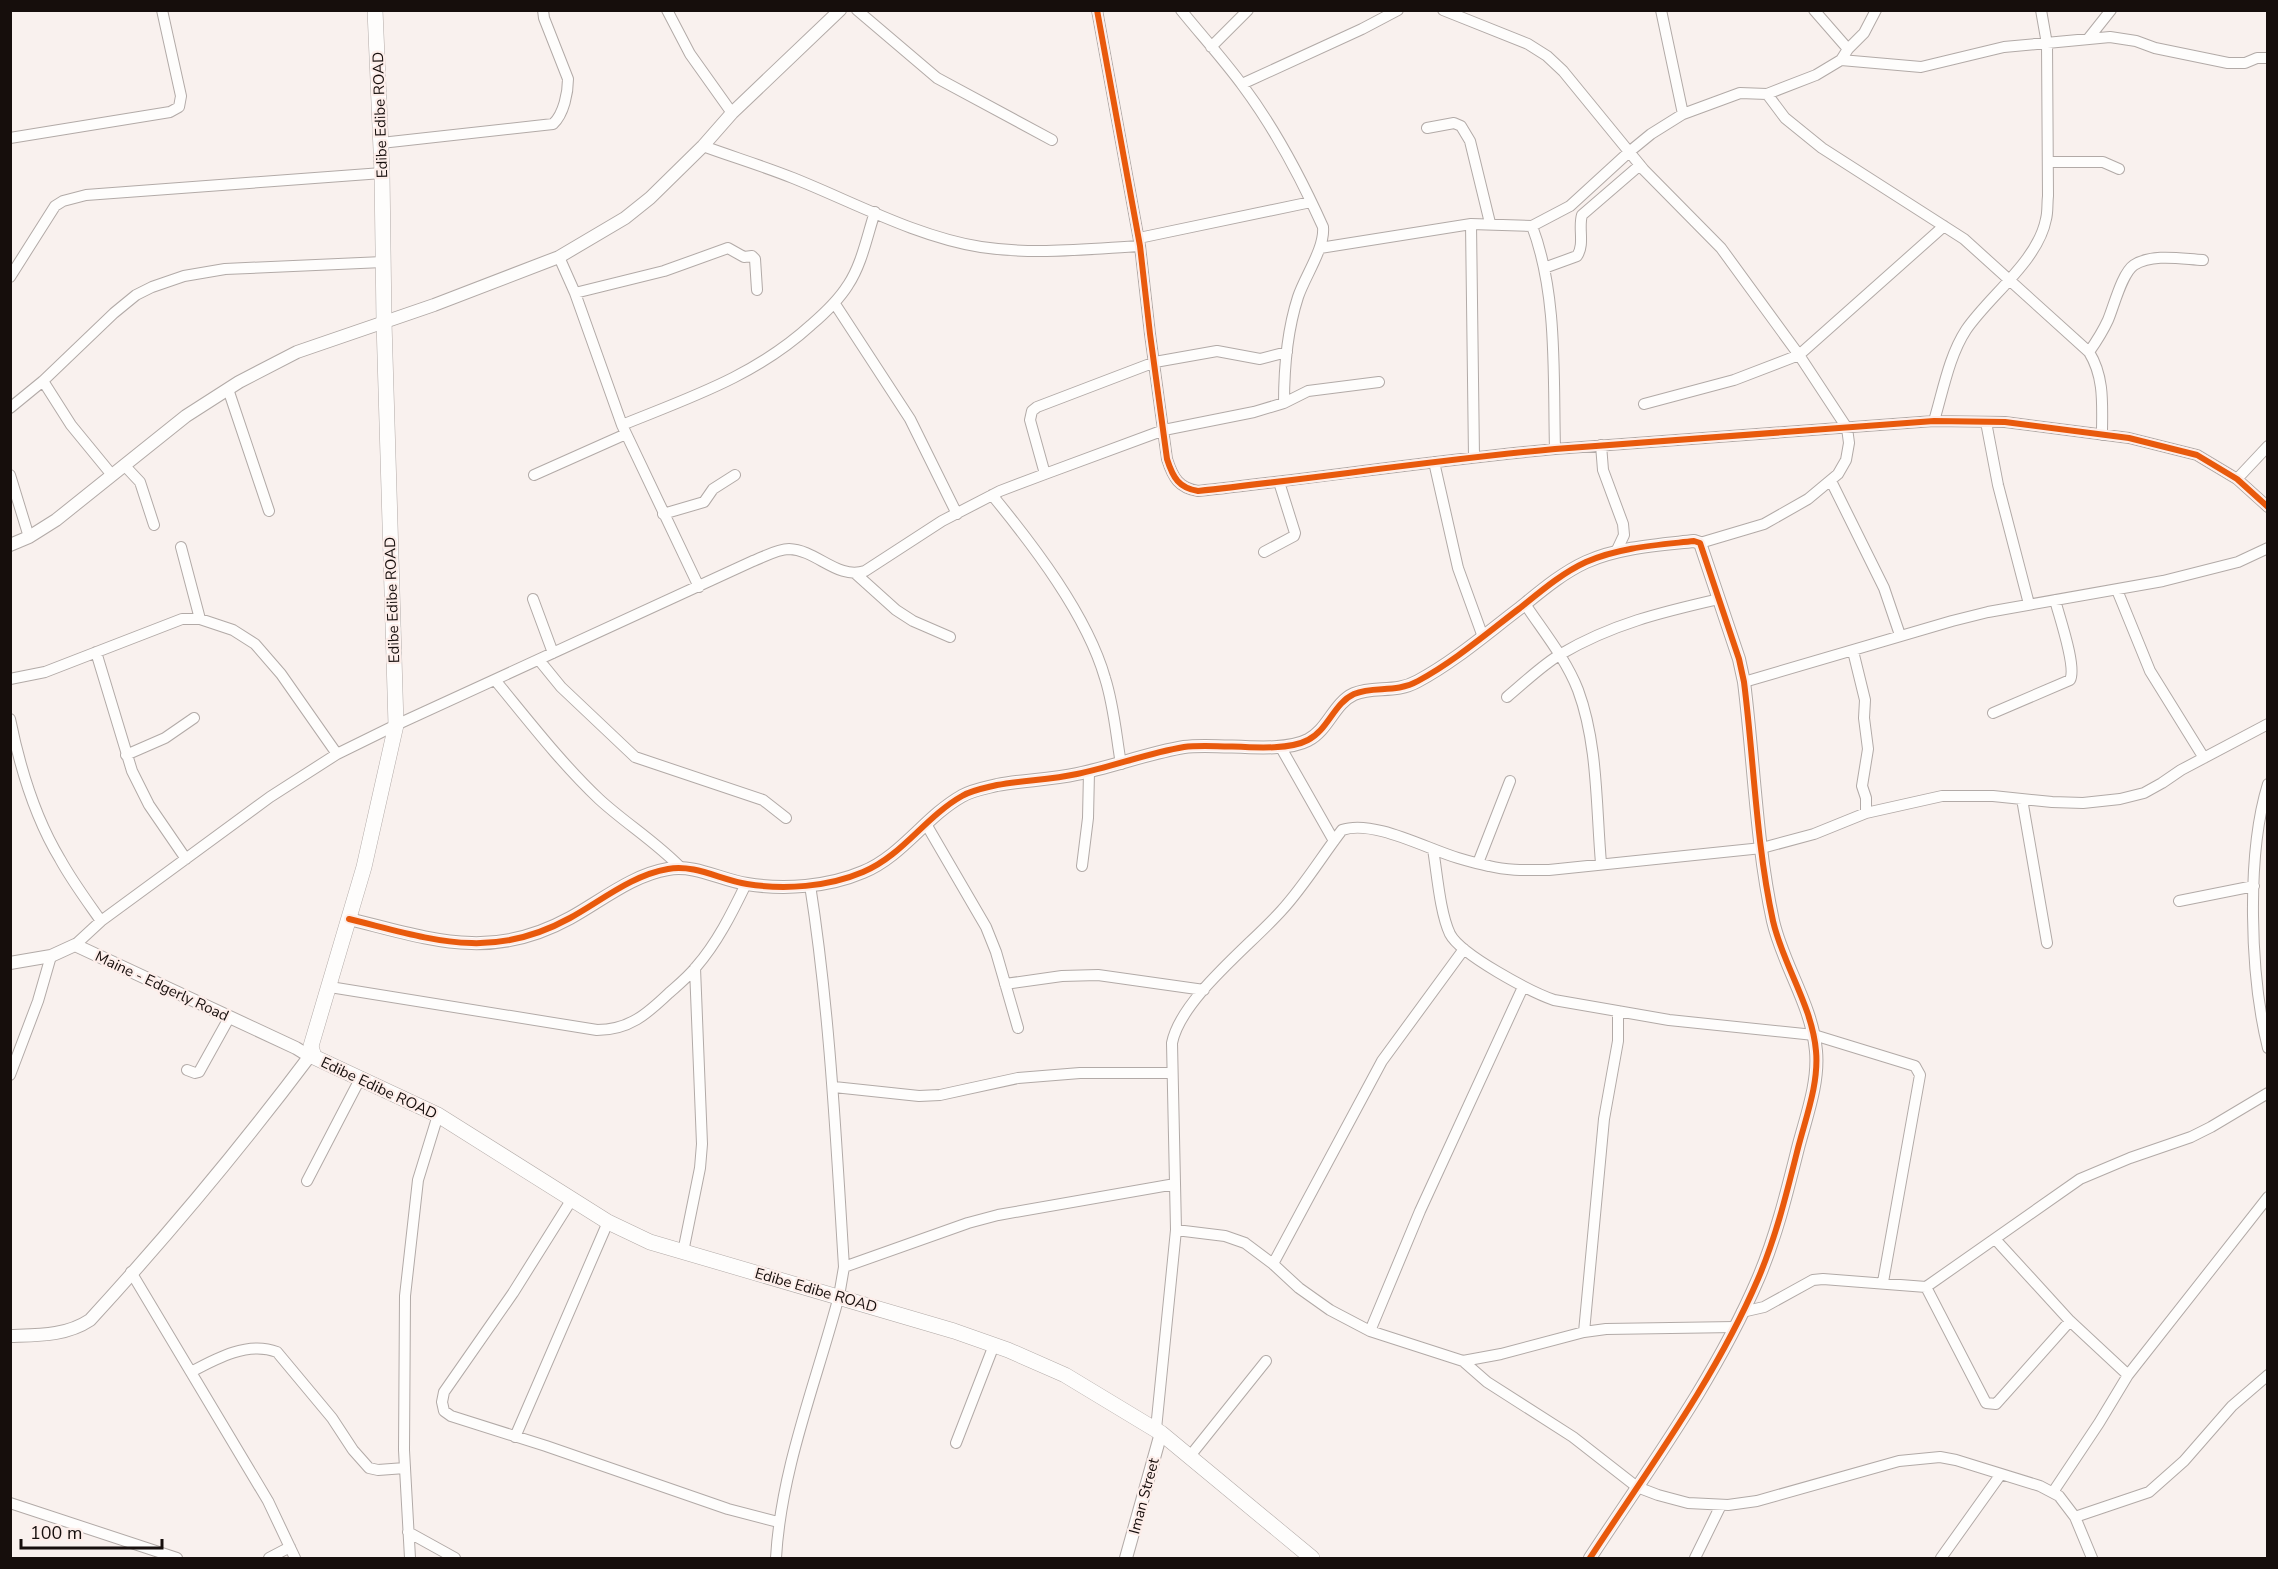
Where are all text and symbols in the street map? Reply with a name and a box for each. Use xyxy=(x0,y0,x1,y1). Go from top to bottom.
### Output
street label: Edibe Edibe ROAD xyxy=(368,52,392,178)
street label: Edibe Edibe ROAD xyxy=(380,537,404,663)
street label: Maine - Edgerly Road xyxy=(92,946,232,1026)
street label: Edibe Edibe ROAD xyxy=(318,1052,440,1124)
street label: Edibe Edibe ROAD xyxy=(753,1263,879,1317)
street label: Iman Street xyxy=(1124,1455,1164,1536)
scale bar xyxy=(21,1512,162,1550)
text: 100 m xyxy=(30,1521,82,1545)

